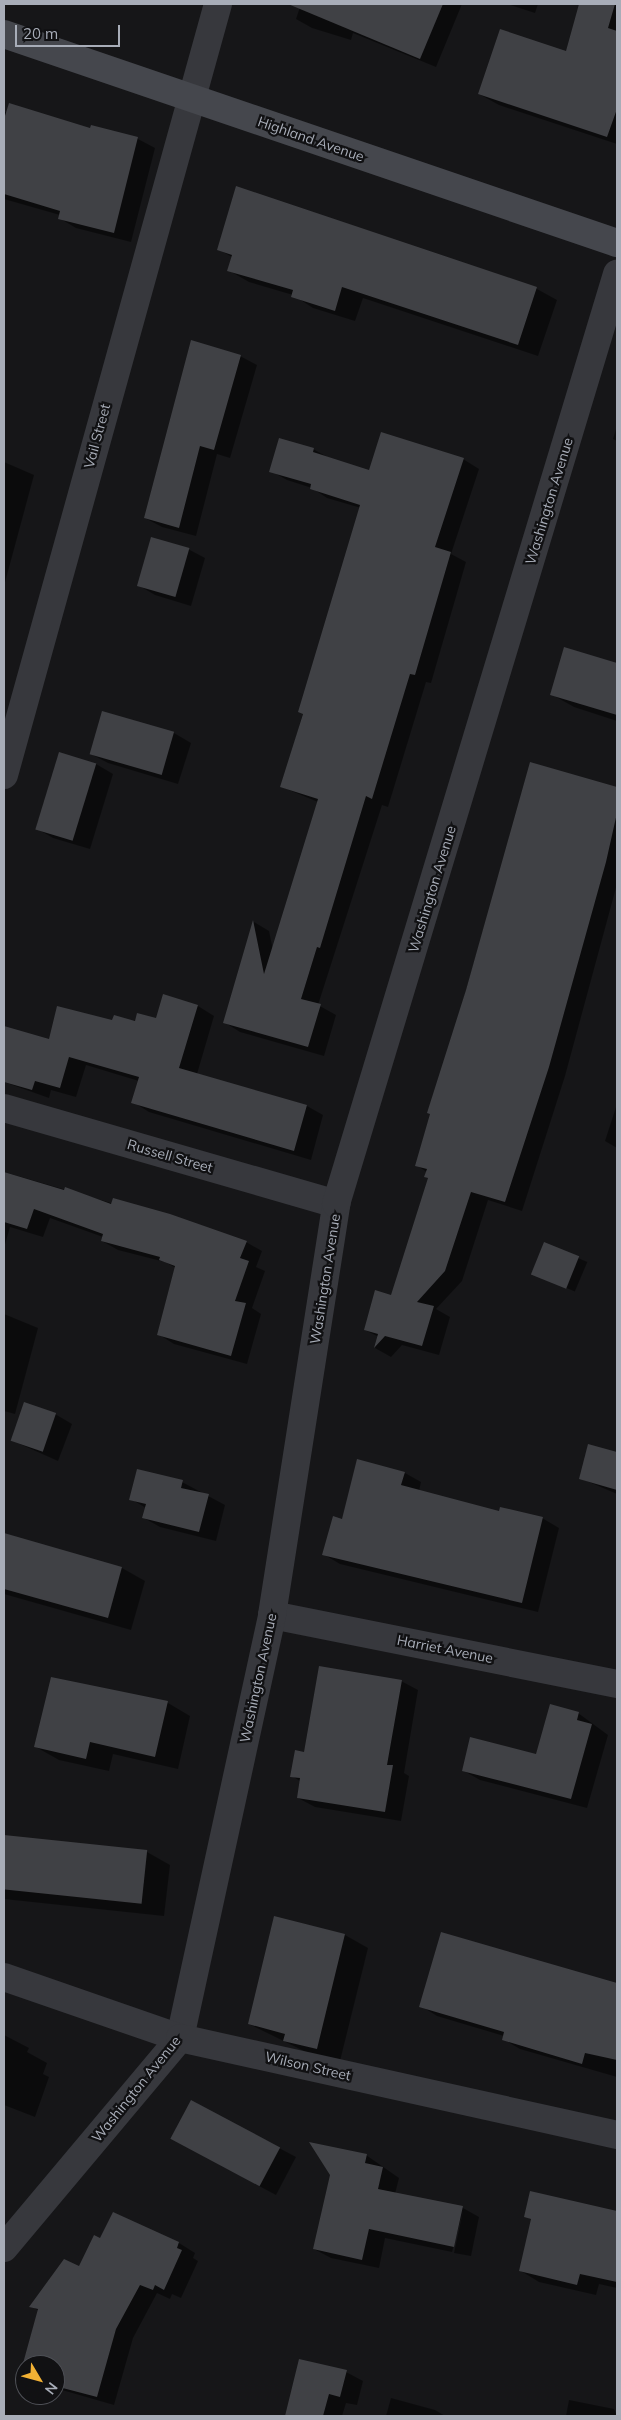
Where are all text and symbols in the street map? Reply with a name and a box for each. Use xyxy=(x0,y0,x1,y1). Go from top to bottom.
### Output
scale bar xyxy=(18,15,122,47)
text: 20 m xyxy=(23,24,58,43)
street label: Highland Avenue xyxy=(256,113,366,165)
street label: Vail Street xyxy=(80,402,114,470)
street label: Washington Avenue xyxy=(522,436,576,566)
street label: Washington Avenue xyxy=(405,824,459,954)
street label: Russell Street xyxy=(125,1136,215,1176)
street label: Washington Avenue xyxy=(306,1213,344,1345)
street label: Washington Avenue xyxy=(236,1612,280,1744)
street label: Harriet Avenue xyxy=(396,1631,494,1667)
street label: Washington Avenue xyxy=(88,2033,184,2145)
street label: Wilson Street xyxy=(263,2048,353,2084)
north arrow xyxy=(15,2355,65,2405)
text: N xyxy=(41,2379,62,2398)

